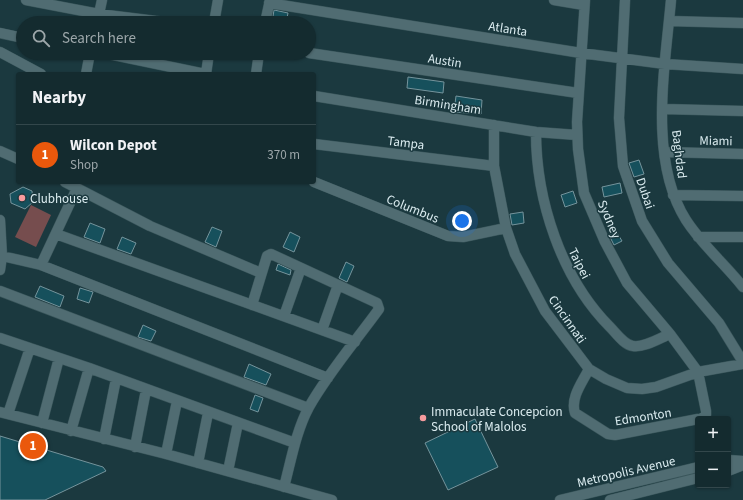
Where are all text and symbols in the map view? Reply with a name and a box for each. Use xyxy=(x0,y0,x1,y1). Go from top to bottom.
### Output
search box xyxy=(16,16,316,60)
street label: Atlanta xyxy=(487,17,528,41)
icon: search xyxy=(30,27,52,49)
text: Search here xyxy=(62,28,136,49)
street label: Austin xyxy=(427,49,463,73)
text: Nearby xyxy=(32,86,86,110)
street label: Birmingham xyxy=(413,91,483,119)
street label: Baghdad xyxy=(667,129,691,179)
street label: Tampa xyxy=(386,132,425,154)
street label: Miami xyxy=(699,132,733,150)
text: Wilcon Depot xyxy=(70,135,157,156)
text: 1 xyxy=(42,146,48,164)
text: 370 m xyxy=(267,146,300,164)
text: Shop xyxy=(70,156,98,174)
street label: Dubai xyxy=(631,175,659,211)
place label: Clubhouse xyxy=(30,190,88,208)
street label: Columbus xyxy=(384,190,442,228)
marker: Clubhouse xyxy=(17,193,27,203)
street label: Sydney xyxy=(593,198,625,241)
your location xyxy=(452,211,472,231)
street label: Taipei xyxy=(564,245,595,282)
street label: Cincinnati xyxy=(544,292,590,347)
place label: Immaculate Concepcion School of Malolos xyxy=(431,403,563,436)
street label: Edmonton xyxy=(613,404,673,430)
marker: Immaculate Concepcion School of Malolos xyxy=(418,413,428,423)
map controls xyxy=(695,416,731,488)
button: + xyxy=(695,416,731,452)
pin: 1 xyxy=(20,431,46,461)
street label: Metropolis Avenue xyxy=(575,452,677,492)
button: − xyxy=(695,452,731,488)

